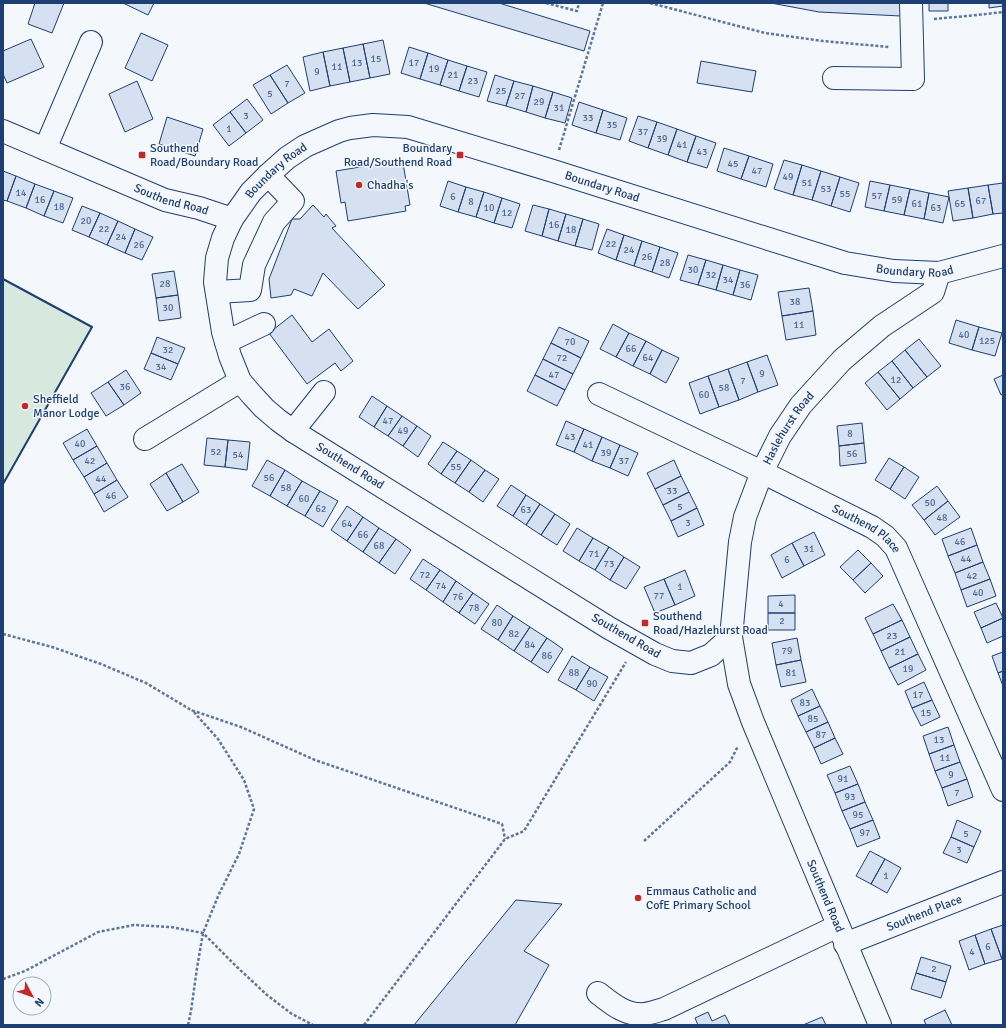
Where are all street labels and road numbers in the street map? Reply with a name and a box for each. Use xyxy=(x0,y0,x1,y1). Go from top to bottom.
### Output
street label: Boundary Road xyxy=(242,139,310,201)
street label: Boundary Road xyxy=(563,168,642,205)
street label: Southend Road xyxy=(132,180,211,218)
street label: Boundary Road xyxy=(875,261,955,281)
street label: Haslehurst Road xyxy=(759,388,817,467)
street label: Southend Road xyxy=(313,439,387,493)
street label: Southend Place xyxy=(830,501,905,555)
street label: Southend Road xyxy=(589,610,663,662)
street label: Southend Road xyxy=(803,857,847,935)
street label: Southend Place xyxy=(884,891,964,935)

